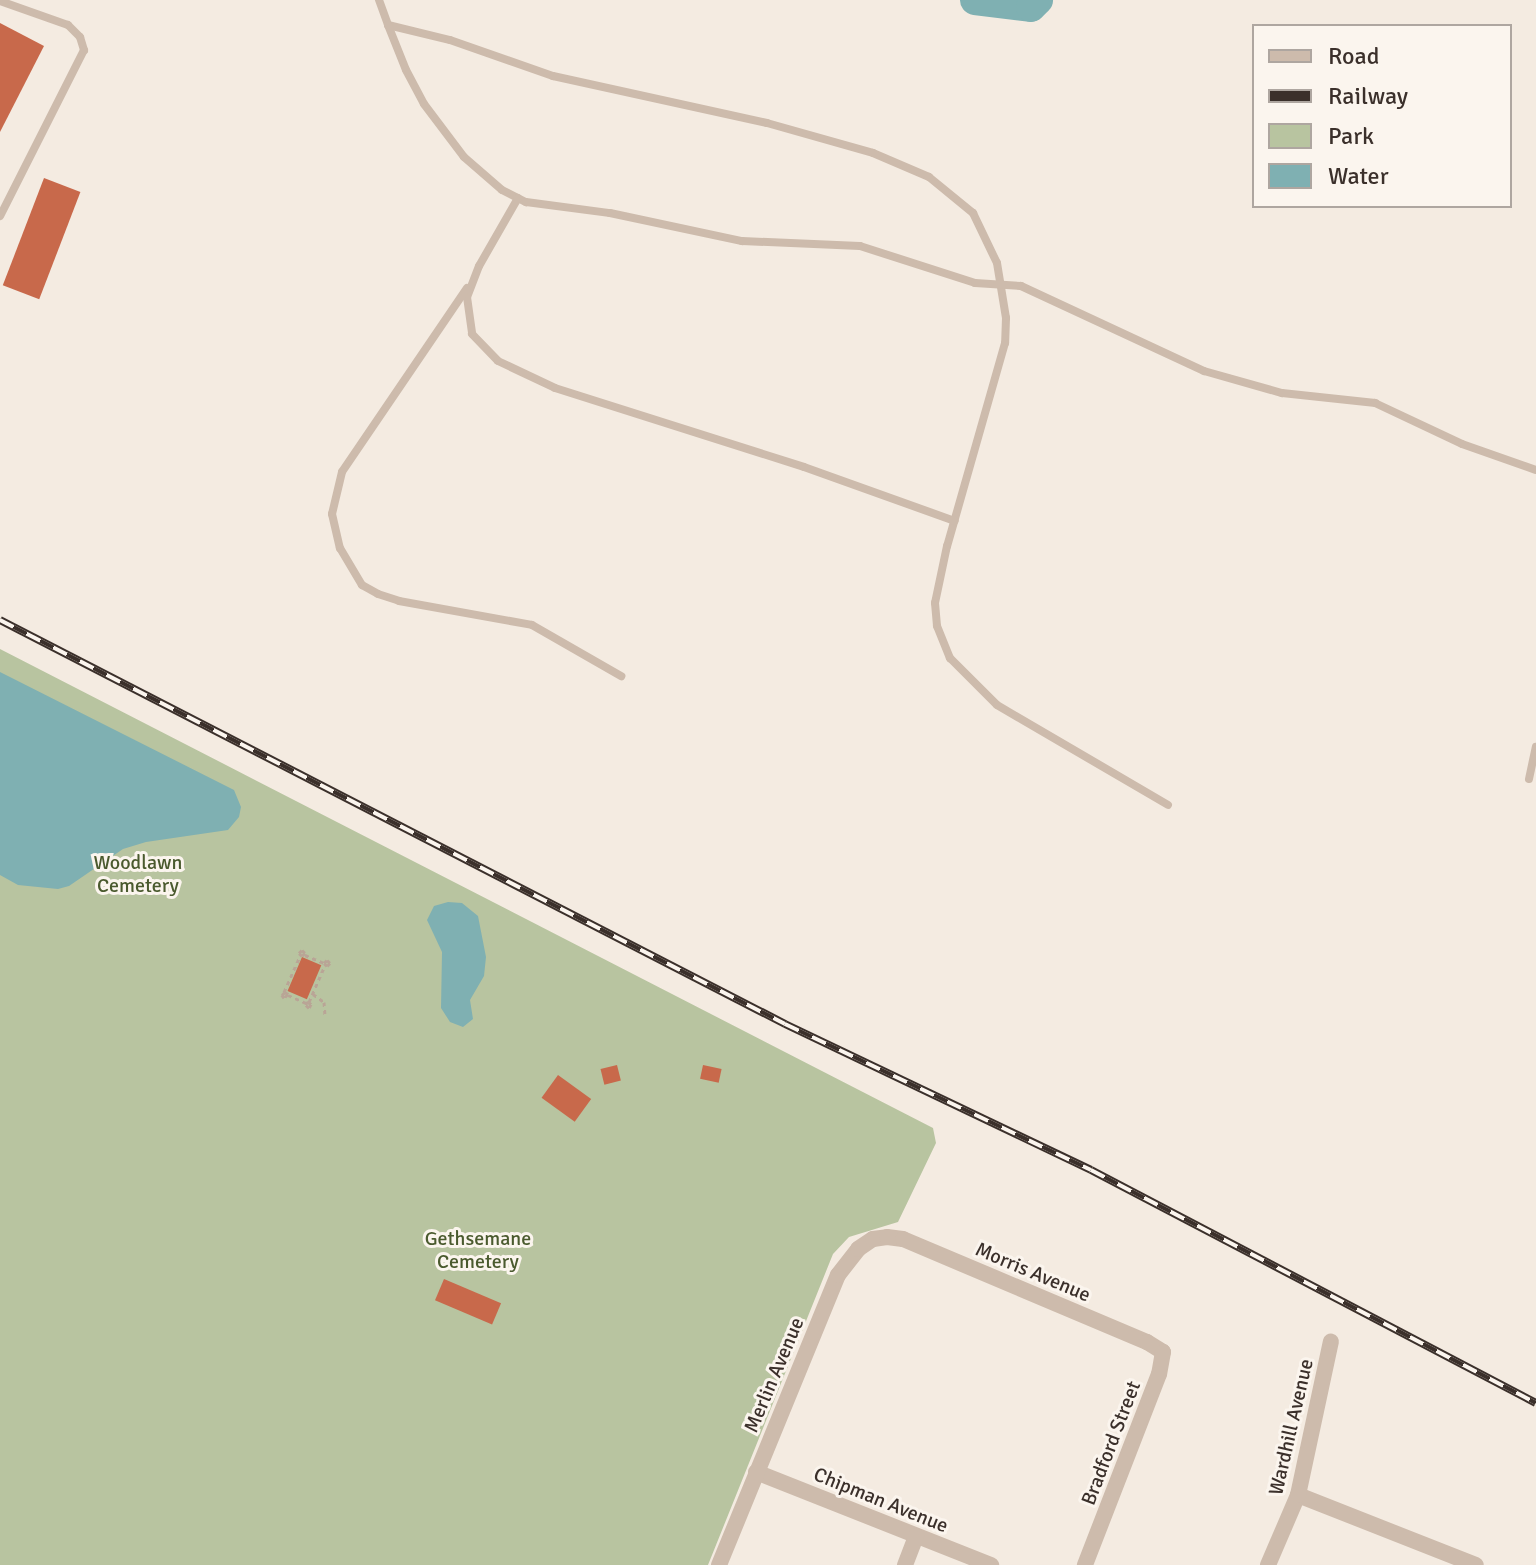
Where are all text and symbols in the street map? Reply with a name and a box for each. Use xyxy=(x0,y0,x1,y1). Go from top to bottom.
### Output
legend xyxy=(1252,24,1512,208)
text: Road xyxy=(1328,41,1379,71)
text: Railway xyxy=(1328,81,1408,111)
text: Park xyxy=(1328,121,1374,151)
text: Water xyxy=(1328,161,1388,191)
park label: Woodlawn Cemetery xyxy=(94,851,182,898)
park label: Gethsemane Cemetery xyxy=(425,1226,531,1273)
street label: Morris Avenue xyxy=(972,1237,1094,1307)
street label: Merlin Avenue xyxy=(739,1314,809,1436)
street label: Wardhill Avenue xyxy=(1264,1357,1318,1497)
street label: Bradford Street xyxy=(1076,1378,1146,1508)
street label: Chipman Avenue xyxy=(810,1462,952,1538)

